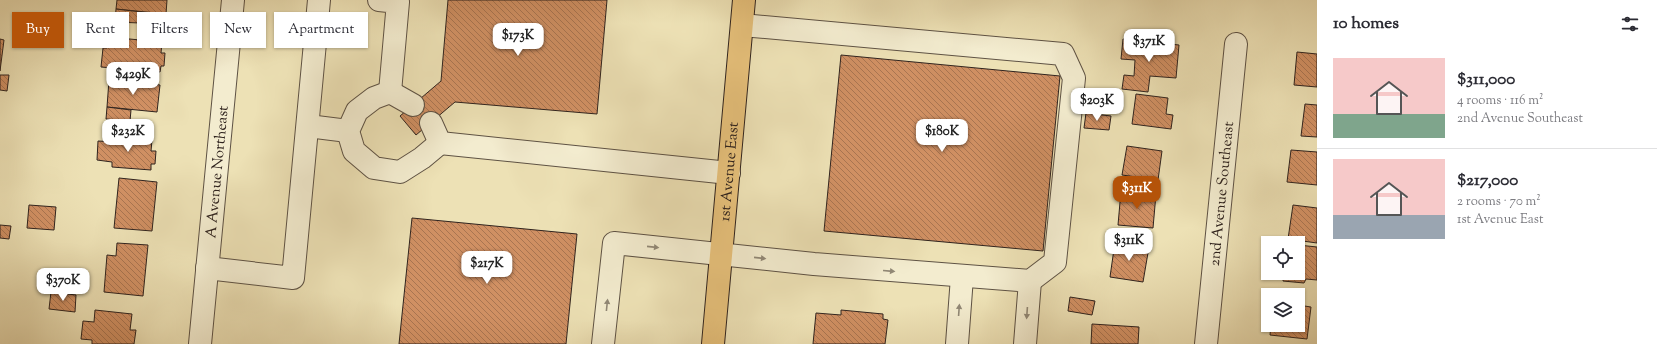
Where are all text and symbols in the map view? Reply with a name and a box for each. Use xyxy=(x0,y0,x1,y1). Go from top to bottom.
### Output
chip: Buy xyxy=(12,12,64,48)
chip: Rent xyxy=(72,12,129,48)
chip: Filters xyxy=(137,12,202,48)
chip: New xyxy=(210,12,266,48)
chip: Apartment xyxy=(274,12,368,48)
text: 10 homes xyxy=(1333,12,1399,36)
icon: filters xyxy=(1619,13,1641,35)
pin: $173K xyxy=(490,23,546,57)
text: $173K xyxy=(502,27,534,45)
pin: $371K xyxy=(1121,29,1177,63)
text: $371K xyxy=(1133,33,1165,51)
pin: $429K xyxy=(105,62,161,96)
text: $429K xyxy=(115,66,151,84)
text: $311,000 xyxy=(1457,68,1515,92)
icon: home xyxy=(1365,74,1413,122)
pin: $203K xyxy=(1069,88,1125,122)
text: $203K xyxy=(1080,92,1114,110)
text: 4 rooms · 116 m² xyxy=(1457,92,1543,110)
street label: A Avenue Northeast xyxy=(201,105,235,239)
text: 2nd Avenue Southeast xyxy=(1457,110,1583,128)
pin: $232K xyxy=(100,119,156,153)
pin: $180K xyxy=(914,119,970,153)
street label: 1st Avenue East xyxy=(715,121,745,222)
street label: 2nd Avenue Southeast xyxy=(1205,121,1240,267)
text: $232K xyxy=(111,123,145,141)
text: $180K xyxy=(925,123,959,141)
text: $217,000 xyxy=(1457,169,1518,193)
icon: home xyxy=(1365,175,1413,223)
pin: $311K xyxy=(1109,176,1165,210)
text: $311K xyxy=(1122,180,1152,198)
text: 2 rooms · 70 m² xyxy=(1457,193,1541,211)
text: 1st Avenue East xyxy=(1457,211,1543,229)
pin: $311K xyxy=(1101,228,1157,262)
text: $311K xyxy=(1114,232,1144,250)
map controls xyxy=(1261,236,1305,332)
button: locate xyxy=(1261,236,1305,280)
one-way arrow xyxy=(647,244,659,250)
pin: $217K xyxy=(459,251,515,285)
text: $217K xyxy=(470,255,504,273)
one-way arrow xyxy=(754,255,766,261)
one-way arrow xyxy=(883,267,895,274)
pin: $370K xyxy=(35,268,91,302)
text: $370K xyxy=(46,272,80,290)
button: layers xyxy=(1261,288,1305,332)
one-way arrow xyxy=(604,299,610,311)
one-way arrow xyxy=(956,304,963,316)
one-way arrow xyxy=(1024,307,1031,319)

